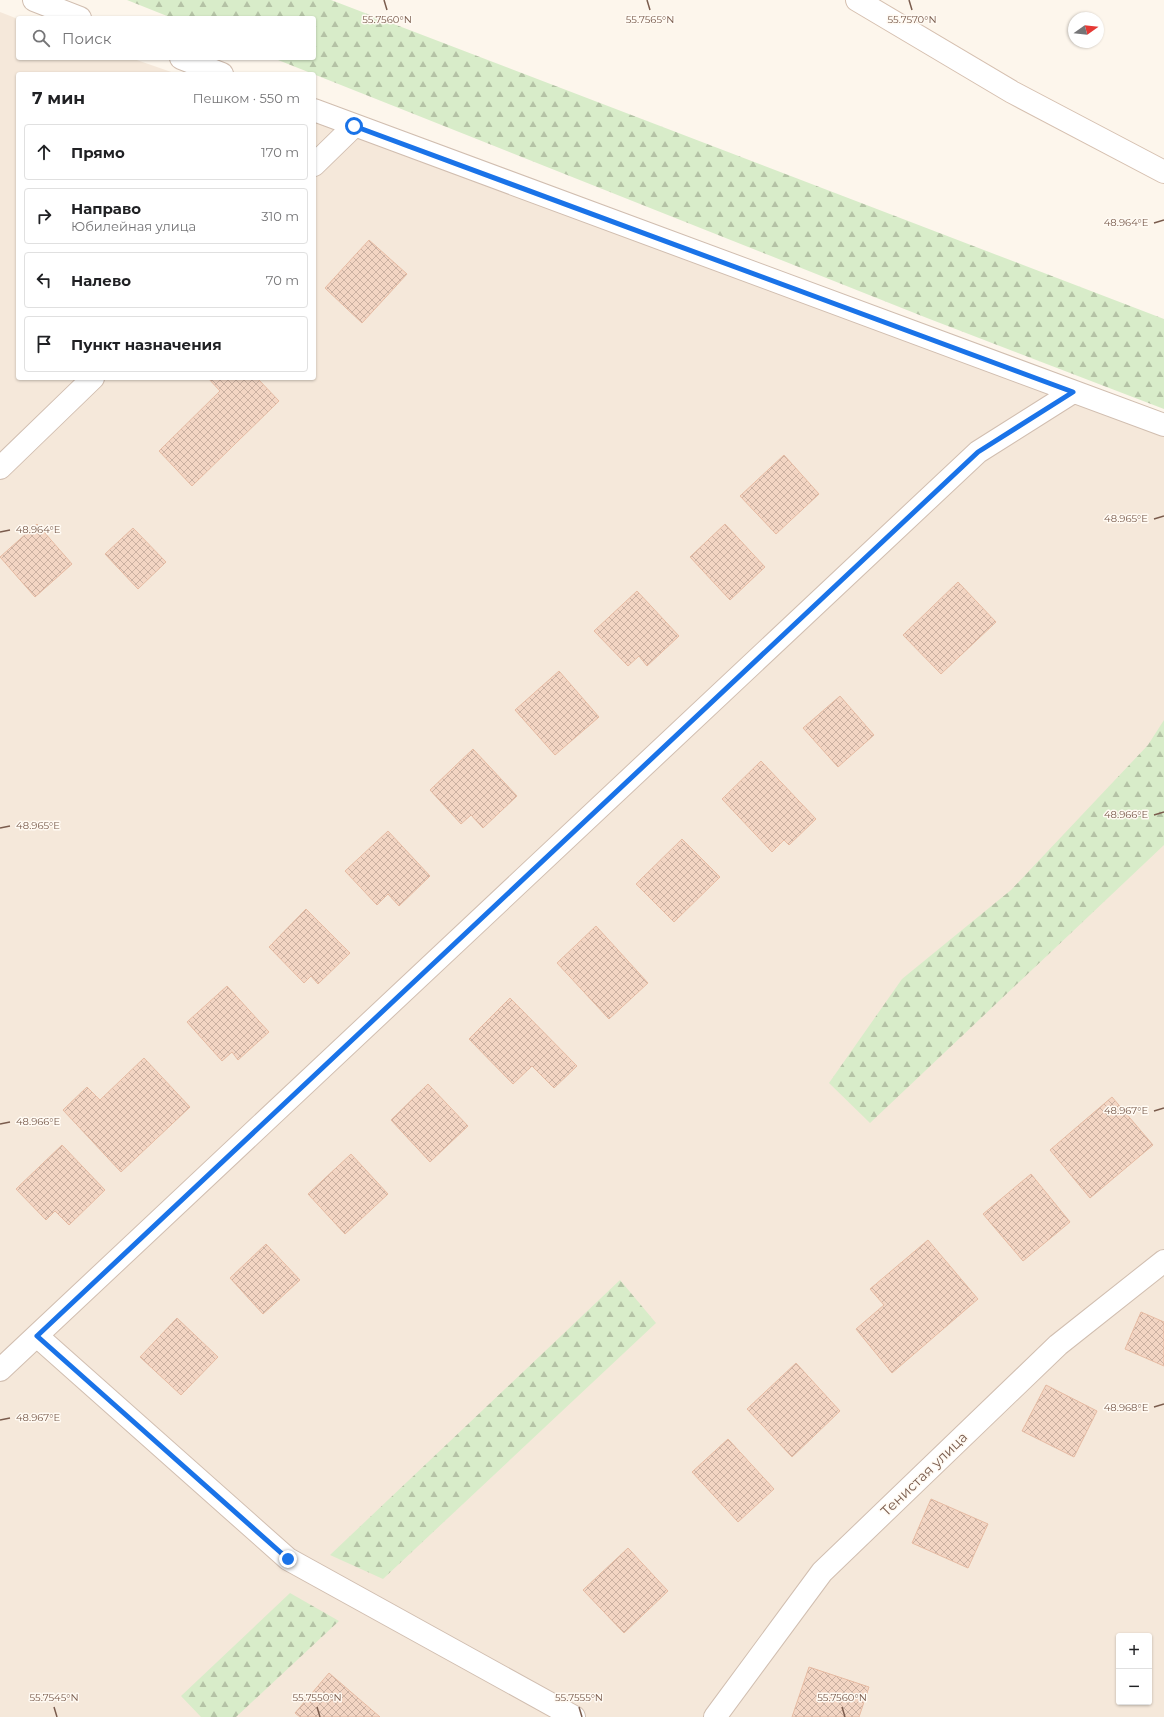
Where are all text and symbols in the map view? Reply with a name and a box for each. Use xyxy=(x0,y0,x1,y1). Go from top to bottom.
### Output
north arrow xyxy=(1068,12,1104,48)
text: 55.7560°N xyxy=(362,13,412,26)
text: 55.7565°N xyxy=(626,13,674,26)
text: 55.7570°N xyxy=(887,13,937,26)
search box xyxy=(16,16,316,60)
icon: search xyxy=(30,27,52,49)
text: Поиск xyxy=(62,29,111,48)
text: 7 мин xyxy=(32,88,85,108)
text: Пешком · 550 m xyxy=(193,90,300,106)
route start xyxy=(345,117,363,135)
icon: ahead xyxy=(33,141,55,163)
text: Прямо xyxy=(71,143,125,162)
text: 170 m xyxy=(261,144,299,160)
text: Направо xyxy=(71,199,141,218)
icon: right xyxy=(33,205,55,227)
text: 310 m xyxy=(261,208,299,224)
text: 48.964°E xyxy=(1104,216,1149,229)
text: Юбилейная улица xyxy=(71,218,196,234)
icon: left xyxy=(33,269,55,291)
text: Налево xyxy=(71,271,131,290)
text: 70 m xyxy=(266,272,299,288)
icon: arrive xyxy=(33,333,55,355)
text: Пункт назначения xyxy=(71,335,222,354)
text: 48.965°E xyxy=(1104,512,1148,525)
text: 48.964°E xyxy=(16,523,61,536)
text: 48.966°E xyxy=(1104,808,1148,821)
text: 48.965°E xyxy=(16,819,60,832)
text: 48.967°E xyxy=(1104,1104,1148,1117)
text: 48.966°E xyxy=(16,1115,60,1128)
text: 48.968°E xyxy=(1104,1401,1149,1414)
text: 48.967°E xyxy=(16,1411,60,1424)
street label: Тенистая улица xyxy=(877,1428,971,1520)
route end xyxy=(279,1550,297,1568)
map controls xyxy=(1116,1633,1152,1705)
button: + xyxy=(1116,1633,1152,1669)
button: − xyxy=(1116,1669,1152,1705)
text: 55.7545°N xyxy=(29,1691,79,1704)
text: 55.7550°N xyxy=(292,1691,342,1704)
text: 55.7555°N xyxy=(555,1691,603,1704)
text: 55.7560°N xyxy=(817,1691,867,1704)

